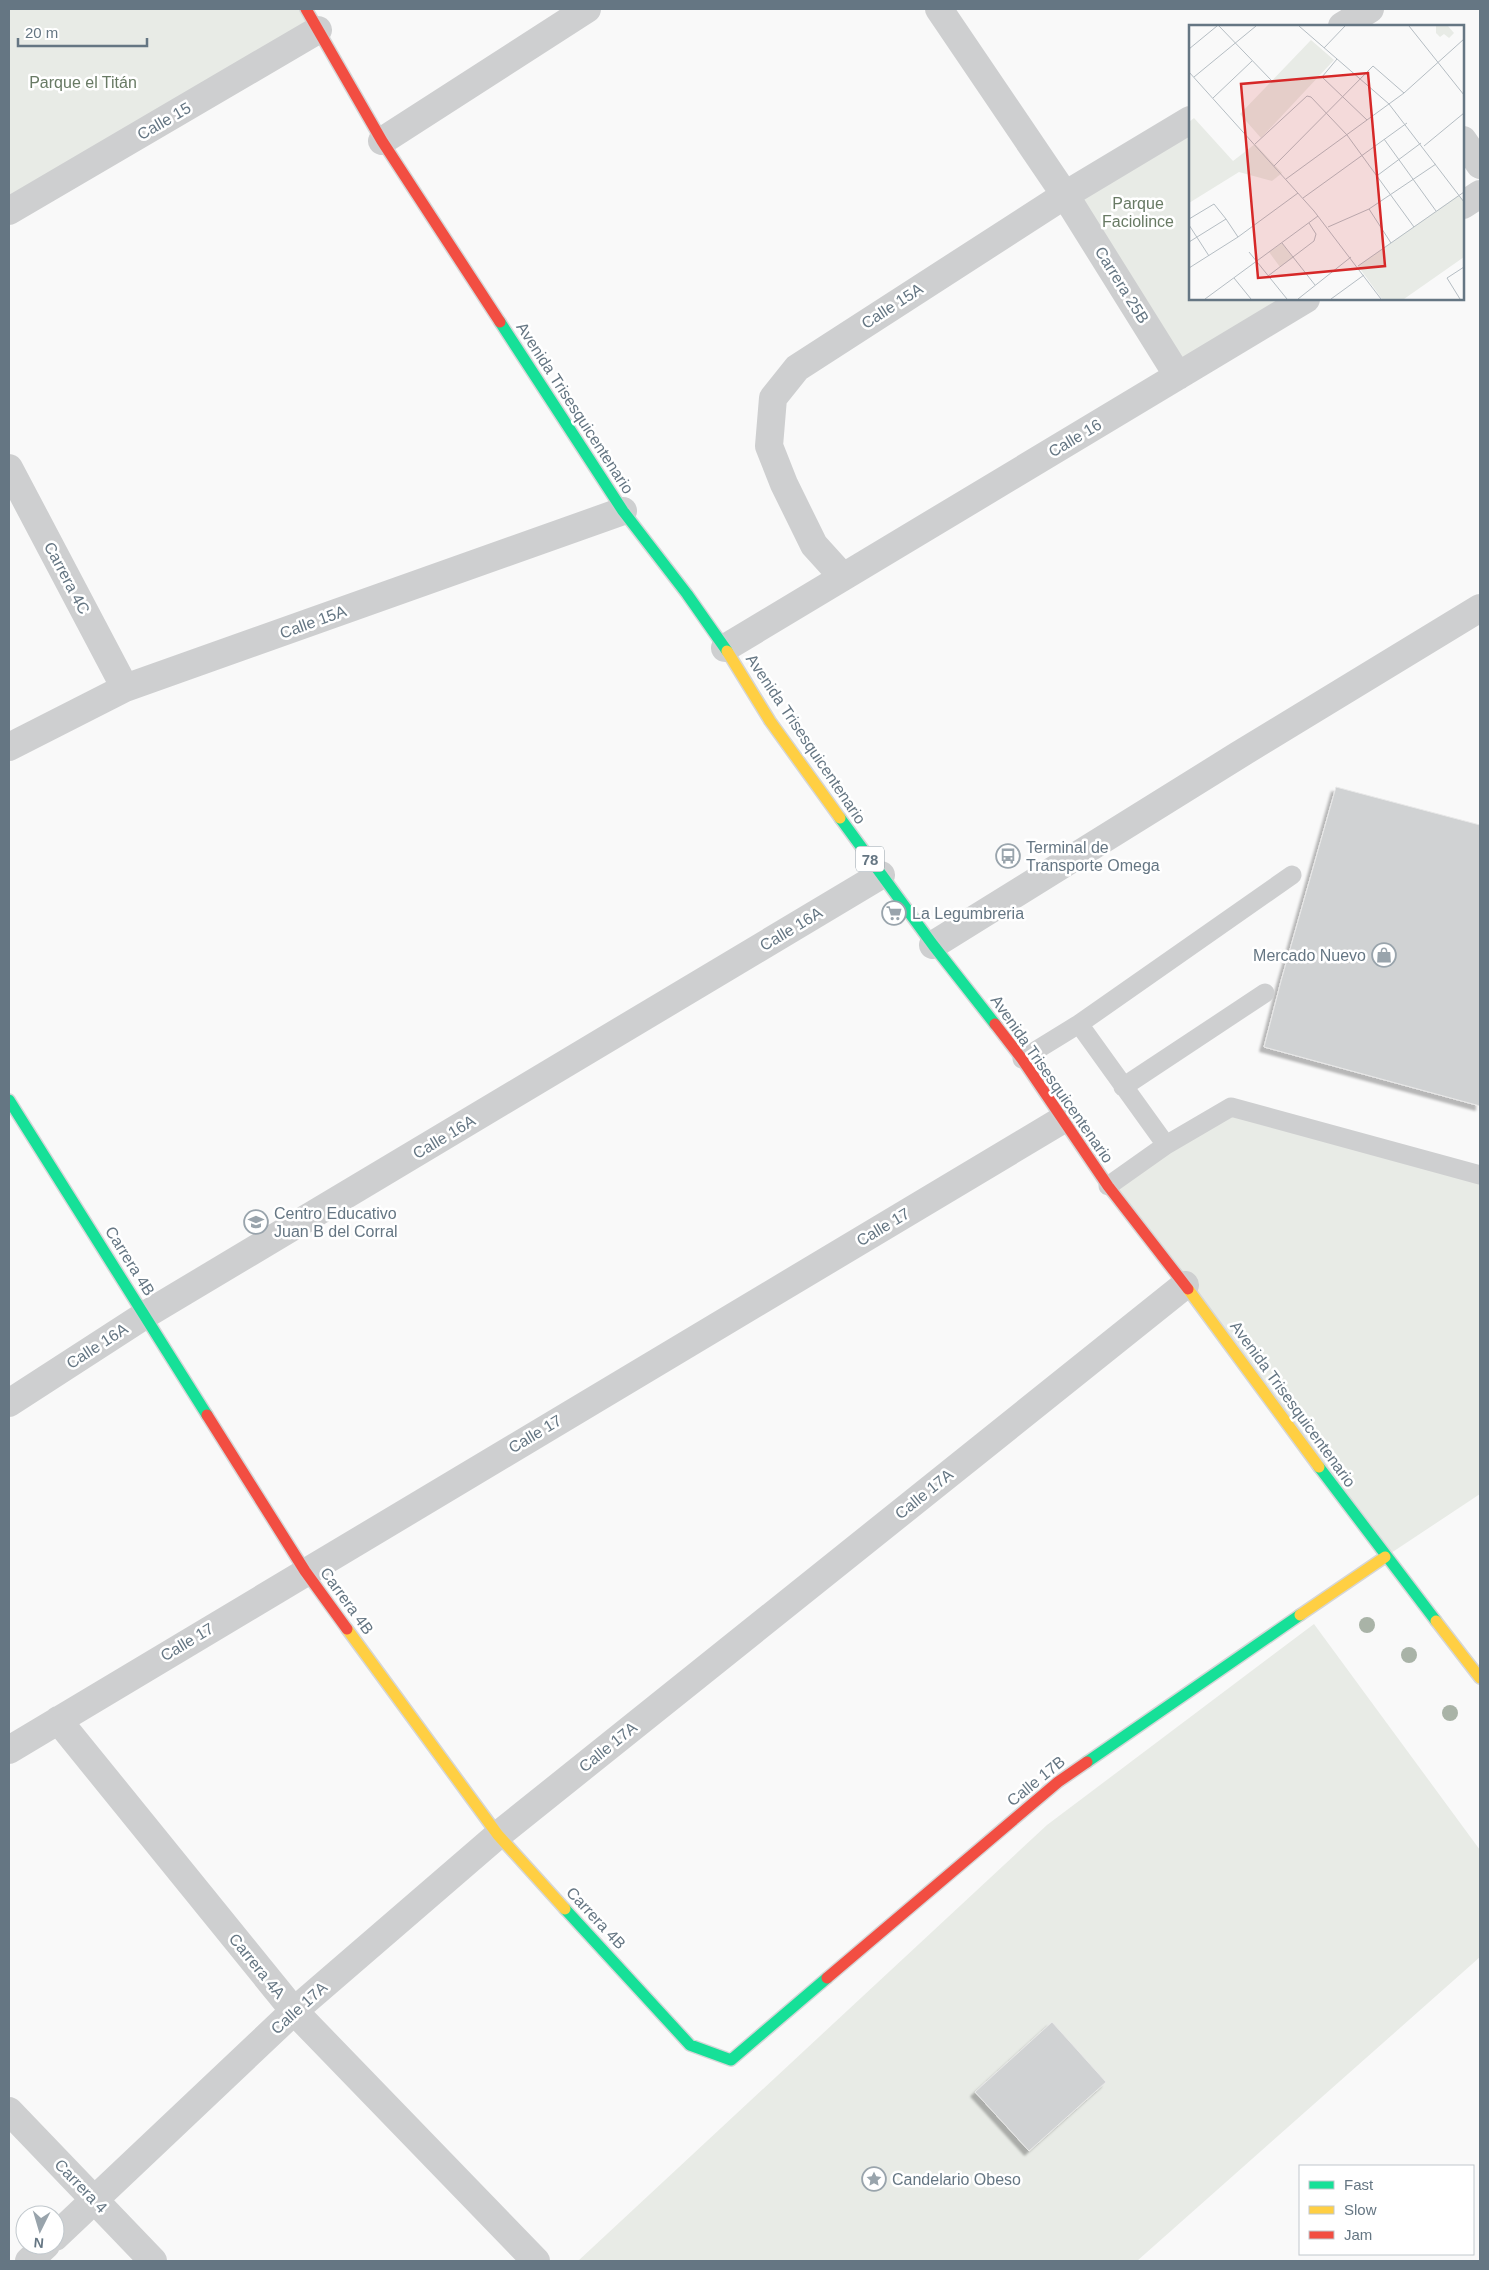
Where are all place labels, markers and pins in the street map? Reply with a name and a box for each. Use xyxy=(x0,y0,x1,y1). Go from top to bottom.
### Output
place label: Terminal de Transporte Omega xyxy=(1026,839,1160,874)
bus stop icon: Terminal de Transporte Omega xyxy=(995,843,1021,869)
supermarket icon: La Legumbreria xyxy=(881,900,907,926)
place label: La Legumbreria xyxy=(912,905,1024,922)
shop icon: Mercado Nuevo xyxy=(1371,942,1397,968)
place label: Mercado Nuevo xyxy=(1253,947,1366,964)
place label: Centro Educativo Juan B del Corral xyxy=(274,1205,398,1240)
school or university icon: Centro Educativo Juan B del Corral xyxy=(243,1209,269,1235)
place icon: Candelario Obeso xyxy=(861,2166,887,2192)
place label: Candelario Obeso xyxy=(892,2171,1021,2188)

